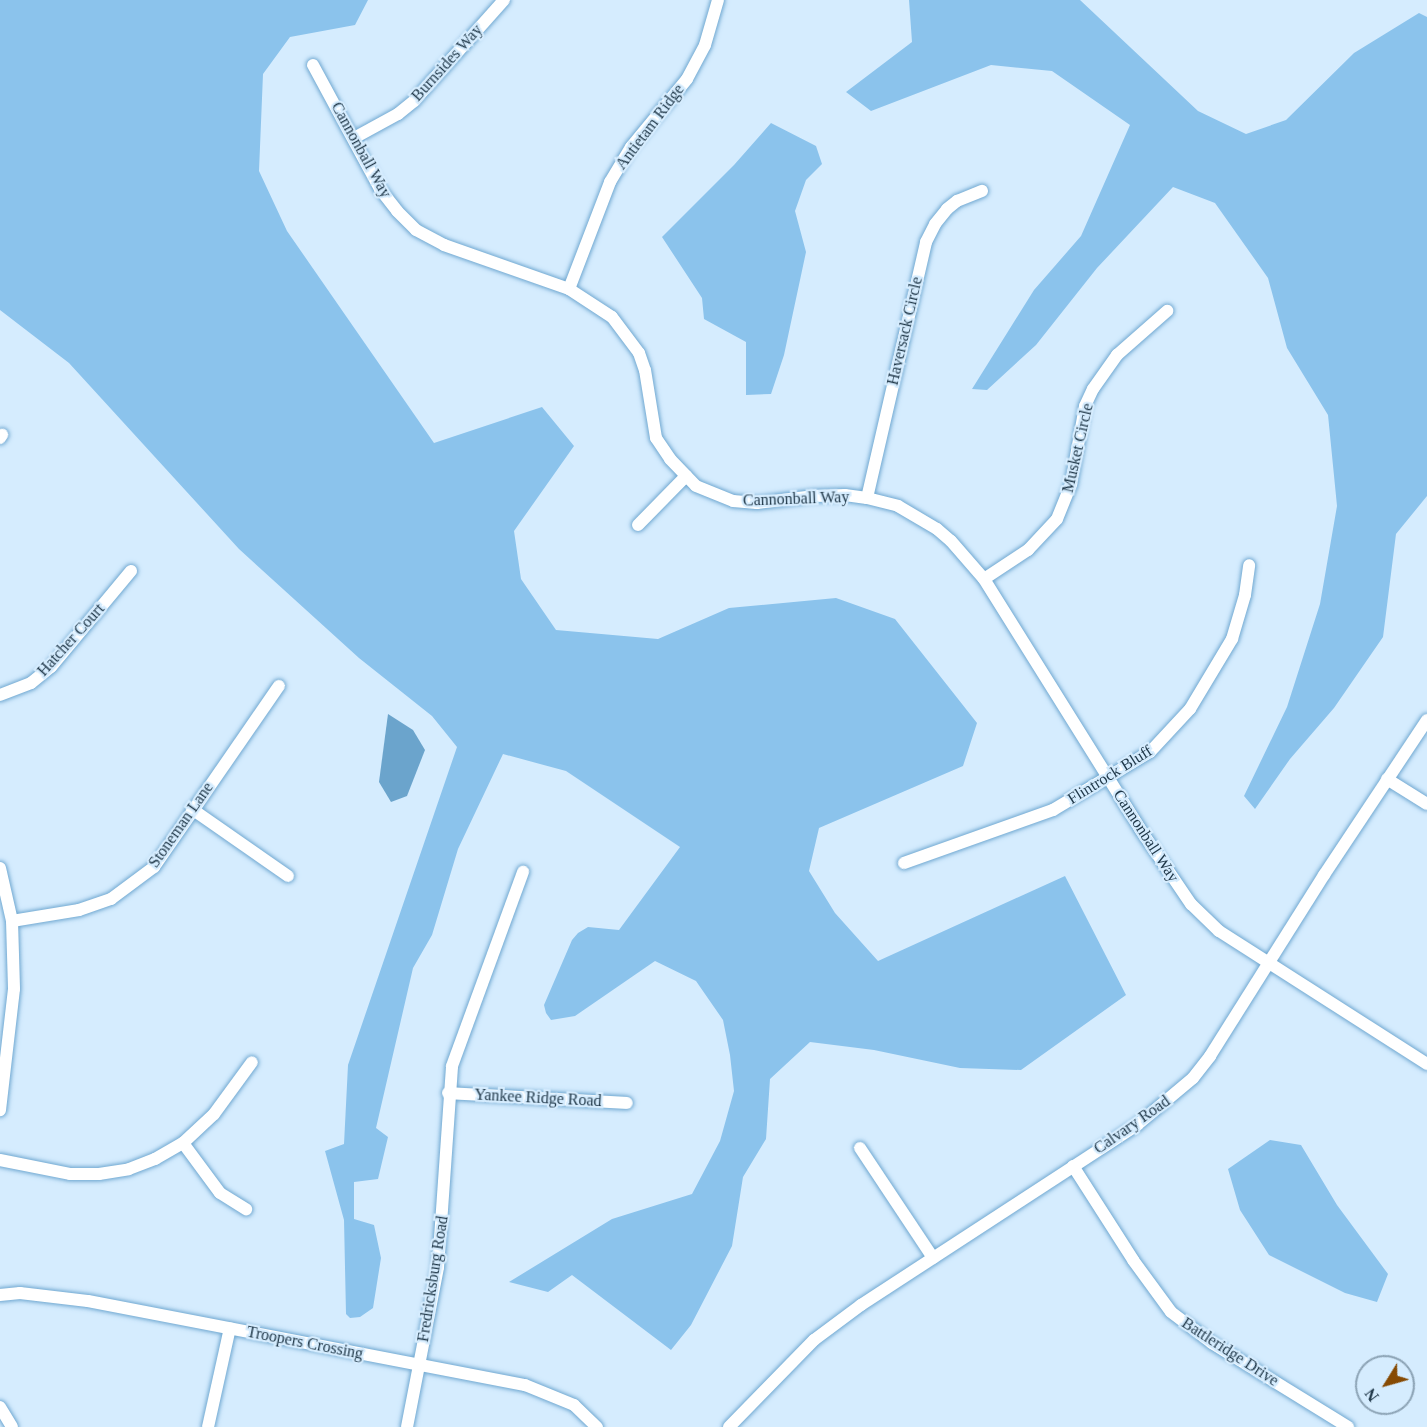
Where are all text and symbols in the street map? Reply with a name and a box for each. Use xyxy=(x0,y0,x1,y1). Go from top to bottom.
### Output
street label: Burnsides Way xyxy=(407,21,487,105)
street label: Antietam Ridge xyxy=(612,81,688,173)
street label: Cannonball Way xyxy=(327,99,395,201)
street label: Haversack Circle xyxy=(883,275,927,387)
street label: Musket Circle xyxy=(1058,401,1098,495)
street label: Cannonball Way xyxy=(742,488,850,510)
street label: Hatcher Court xyxy=(33,600,109,680)
street label: Flintrock Bluff xyxy=(1064,741,1156,809)
street label: Stoneman Lane xyxy=(144,779,218,871)
street label: Cannonball Way xyxy=(1109,786,1183,886)
street label: Yankee Ridge Road xyxy=(474,1085,602,1111)
street label: Calvary Road xyxy=(1090,1092,1174,1158)
street label: Fredricksburg Road xyxy=(414,1215,452,1343)
street label: Battleridge Drive xyxy=(1178,1314,1282,1390)
street label: Troopers Crossing xyxy=(245,1322,365,1364)
north arrow xyxy=(1355,1355,1415,1415)
text: N xyxy=(1362,1385,1382,1405)

